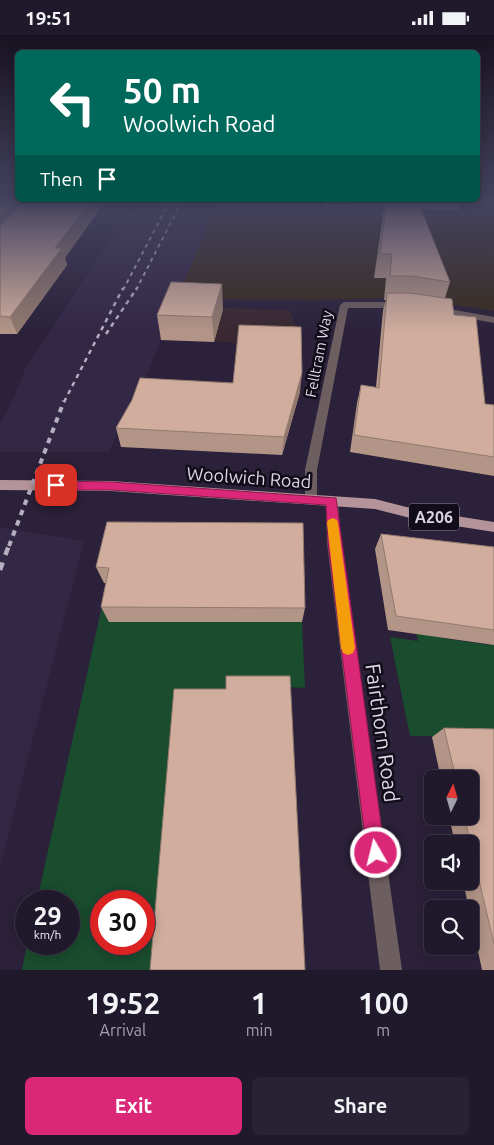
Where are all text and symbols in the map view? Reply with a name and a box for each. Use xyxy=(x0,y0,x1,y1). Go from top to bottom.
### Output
text: 19:51 xyxy=(25,7,73,29)
icon: left xyxy=(40,70,105,135)
text: 50 m xyxy=(123,70,201,110)
text: Woolwich Road xyxy=(123,111,275,136)
icon: arrive xyxy=(93,165,121,193)
text: Then xyxy=(40,168,83,190)
street label: Felltram Way xyxy=(302,309,335,399)
street label: Woolwich Road xyxy=(186,463,312,491)
pin xyxy=(35,464,77,506)
icon: arrive xyxy=(42,471,70,499)
road number: A206 xyxy=(409,503,459,531)
street label: Fairthorn Road xyxy=(361,662,405,804)
north arrow xyxy=(424,770,479,825)
map controls xyxy=(424,770,479,955)
position arrow xyxy=(349,826,401,878)
button: sound xyxy=(424,835,479,890)
speed limit sign: 30 xyxy=(90,890,155,955)
button: search xyxy=(424,900,479,955)
text: 29 xyxy=(33,902,62,930)
text: km/h xyxy=(34,928,61,941)
text: 19:52 xyxy=(85,986,160,1020)
text: 1 xyxy=(251,986,268,1020)
text: 100 xyxy=(358,986,409,1020)
text: Arrival xyxy=(100,1021,146,1039)
text: min xyxy=(246,1021,273,1039)
text: m xyxy=(376,1021,390,1039)
button: Exit xyxy=(25,1077,242,1135)
button: Share xyxy=(252,1077,469,1135)

